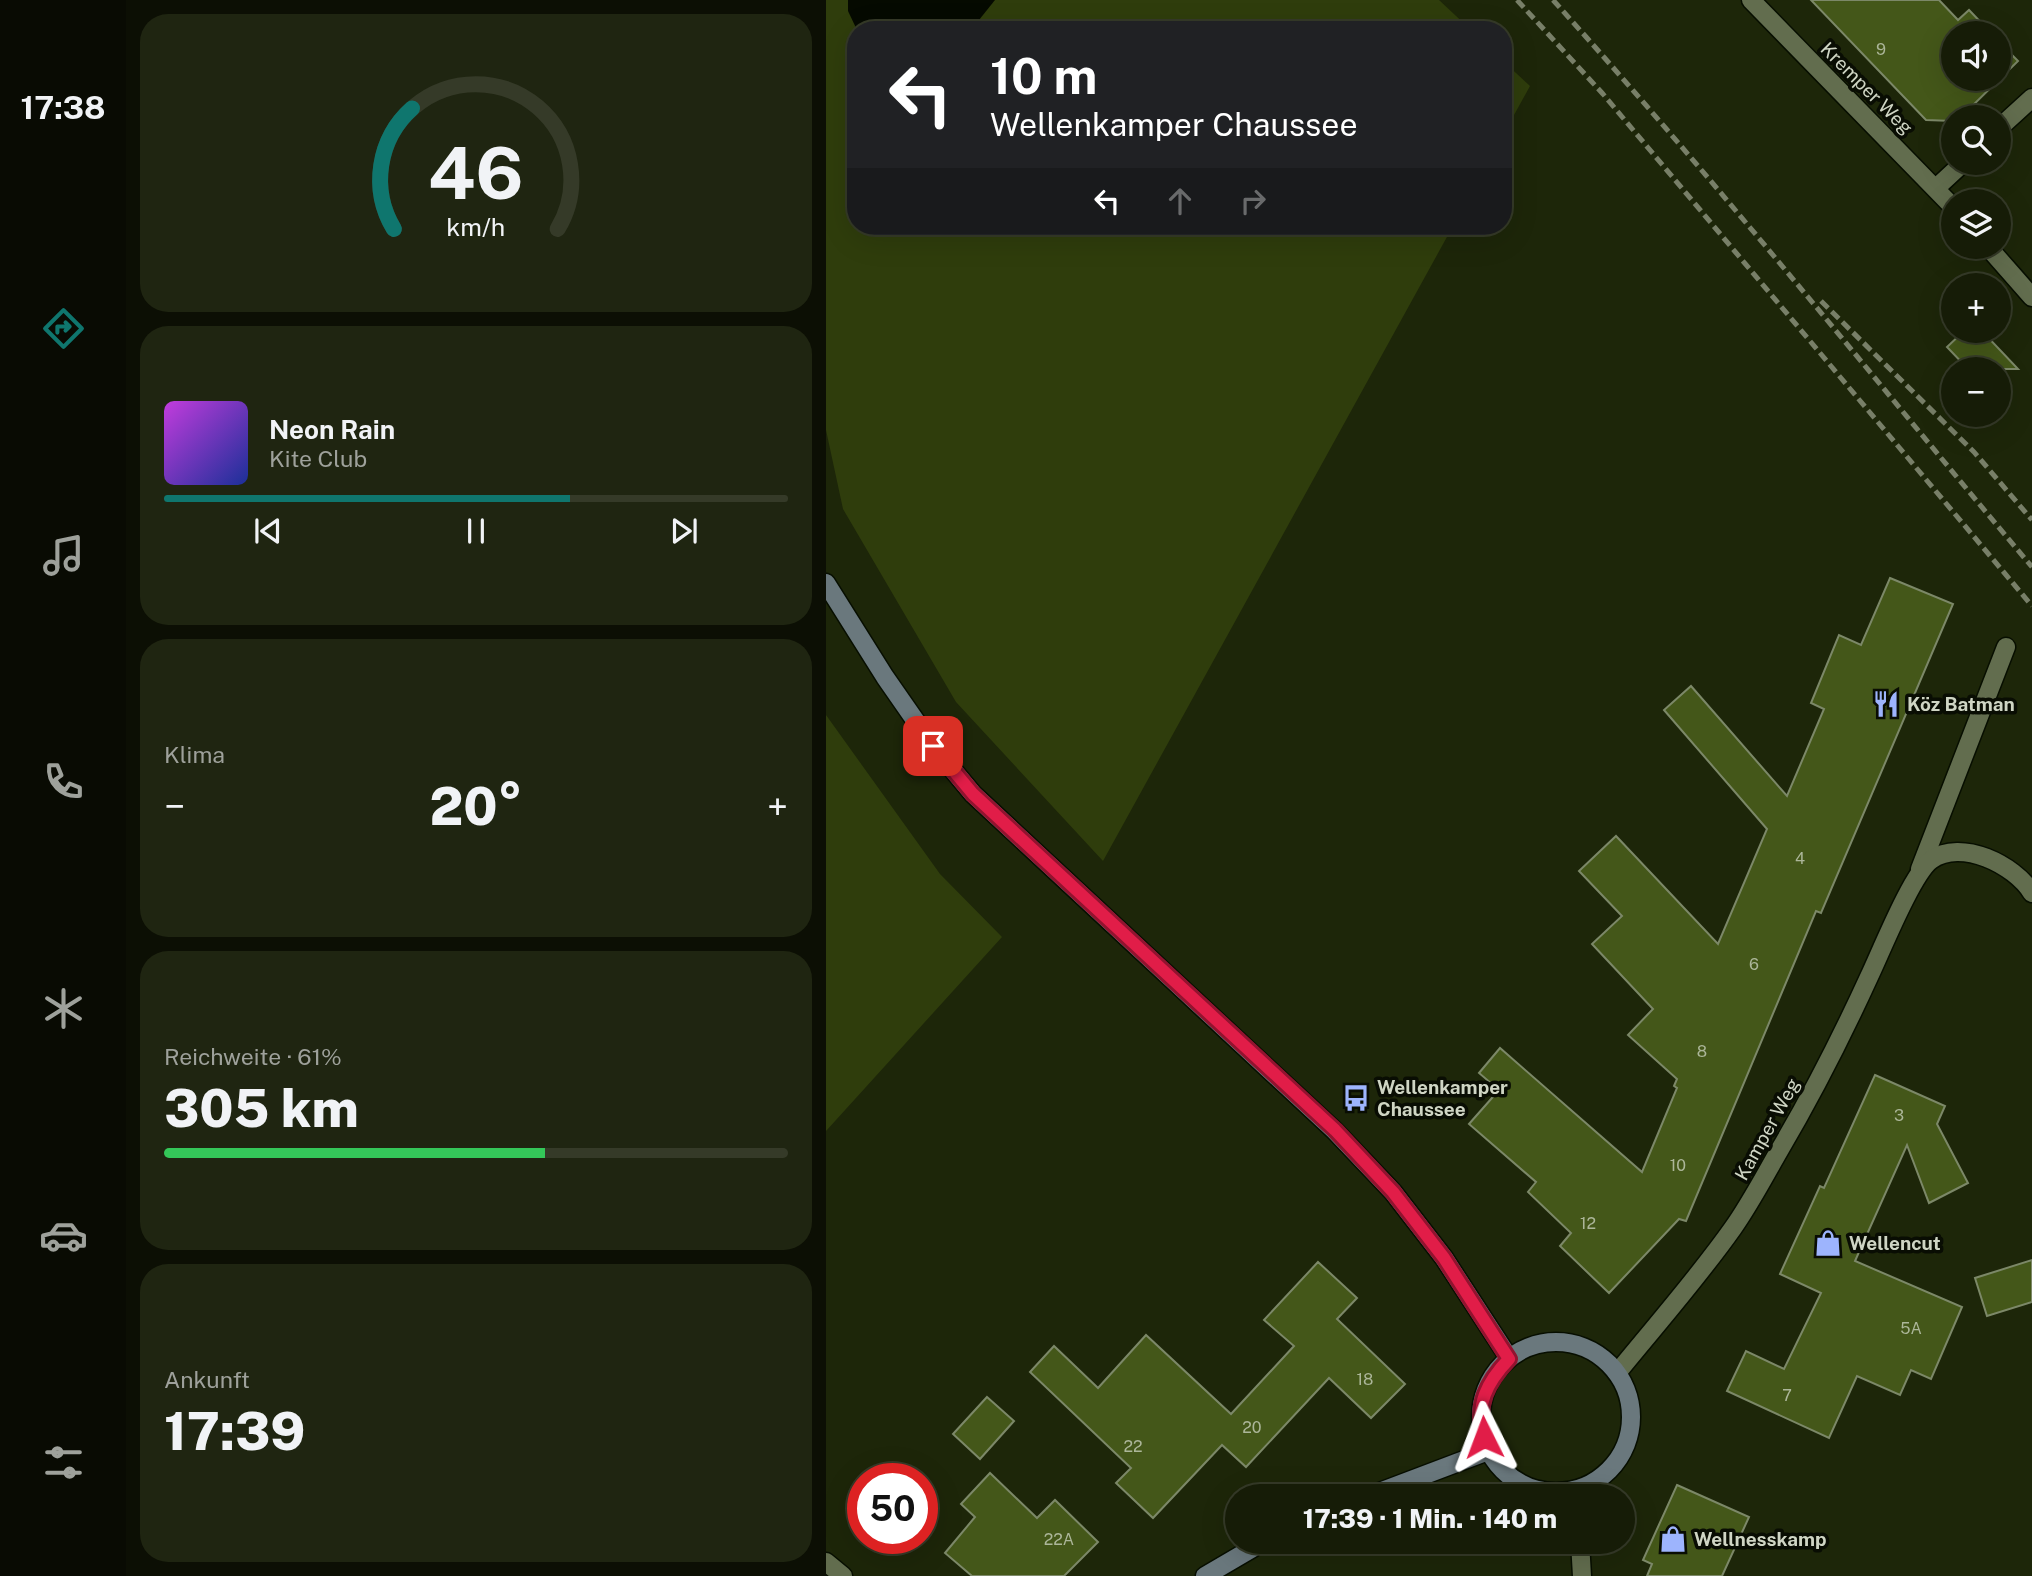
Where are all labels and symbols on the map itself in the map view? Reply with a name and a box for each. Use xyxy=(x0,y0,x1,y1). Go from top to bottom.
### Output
street label: Kremper Weg xyxy=(1816,37,1918,139)
house number: 9 xyxy=(1876,40,1886,59)
restaurant icon: Köz Batman xyxy=(1871,689,1901,719)
place label: Köz Batman xyxy=(1907,693,2015,715)
pin xyxy=(903,716,963,776)
house number: 4 xyxy=(1795,849,1805,868)
house number: 6 xyxy=(1749,955,1759,974)
house number: 8 xyxy=(1697,1042,1707,1061)
street label: Kamper Weg xyxy=(1730,1074,1804,1184)
place label: Wellenkamper Chaussee xyxy=(1377,1076,1508,1120)
bus stop icon: Wellenkamper Chaussee xyxy=(1341,1083,1371,1113)
house number: 3 xyxy=(1894,1106,1904,1125)
house number: 10 xyxy=(1670,1156,1686,1175)
house number: 12 xyxy=(1580,1214,1596,1233)
shop icon: Wellencut xyxy=(1813,1228,1843,1258)
place label: Wellencut xyxy=(1849,1232,1941,1254)
house number: 5A xyxy=(1900,1319,1922,1338)
house number: 18 xyxy=(1357,1370,1373,1389)
house number: 7 xyxy=(1782,1386,1792,1405)
position arrow xyxy=(1447,1400,1521,1474)
house number: 20 xyxy=(1242,1418,1262,1437)
house number: 22 xyxy=(1123,1437,1143,1456)
speed limit sign: 50 xyxy=(847,1463,938,1554)
shop icon: Wellnesskamp xyxy=(1658,1524,1688,1554)
place label: Wellnesskamp xyxy=(1694,1528,1827,1550)
house number: 22A xyxy=(1044,1530,1074,1549)

